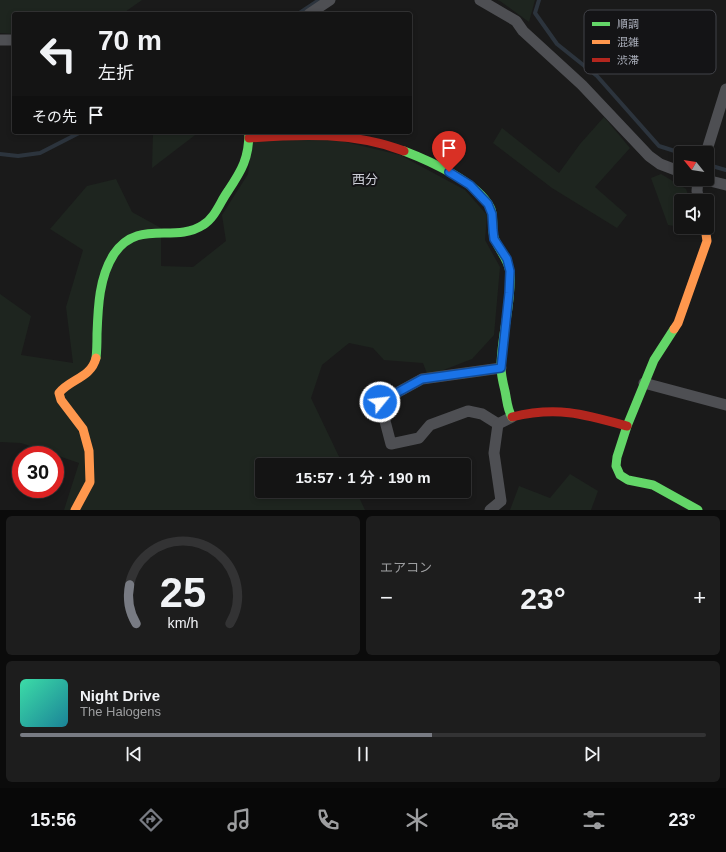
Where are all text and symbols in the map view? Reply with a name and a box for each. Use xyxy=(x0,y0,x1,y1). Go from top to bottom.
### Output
legend xyxy=(584,10,716,74)
text: 順調 xyxy=(617,18,639,30)
text: 70 m xyxy=(98,25,162,56)
icon: left xyxy=(32,28,84,80)
text: 混雑 xyxy=(617,36,639,48)
text: 渋滞 xyxy=(617,54,639,66)
text: 左折 xyxy=(98,63,134,83)
icon: arrive xyxy=(85,104,107,126)
text: その先 xyxy=(32,108,77,125)
pin xyxy=(432,131,466,172)
icon: arrive xyxy=(438,137,460,159)
north arrow xyxy=(674,146,714,186)
map controls xyxy=(674,146,714,234)
district label: 西分 xyxy=(352,172,378,187)
button: sound xyxy=(674,194,714,234)
position arrow xyxy=(359,381,401,423)
speed limit sign: 30 xyxy=(12,446,64,498)
text: 15:57 · 1 分 · 190 m xyxy=(295,469,431,486)
text: エアコン xyxy=(380,560,432,575)
text: 25 xyxy=(160,568,206,615)
text: 23° xyxy=(520,582,566,615)
text: − xyxy=(380,585,393,610)
text: + xyxy=(693,585,706,610)
text: km/h xyxy=(168,614,199,630)
text: Night Drive xyxy=(80,687,160,704)
text: The Halogens xyxy=(80,704,161,719)
icon: previous xyxy=(123,743,145,765)
icon: pause xyxy=(352,743,374,765)
icon: next xyxy=(581,743,603,765)
icon: directions xyxy=(137,806,165,834)
icon: music xyxy=(225,806,253,834)
icon: phone xyxy=(314,806,342,834)
icon: climate xyxy=(403,806,431,834)
icon: car xyxy=(491,806,519,834)
icon: filters xyxy=(580,806,608,834)
text: 15:56 xyxy=(30,810,76,830)
text: 23° xyxy=(668,810,696,830)

